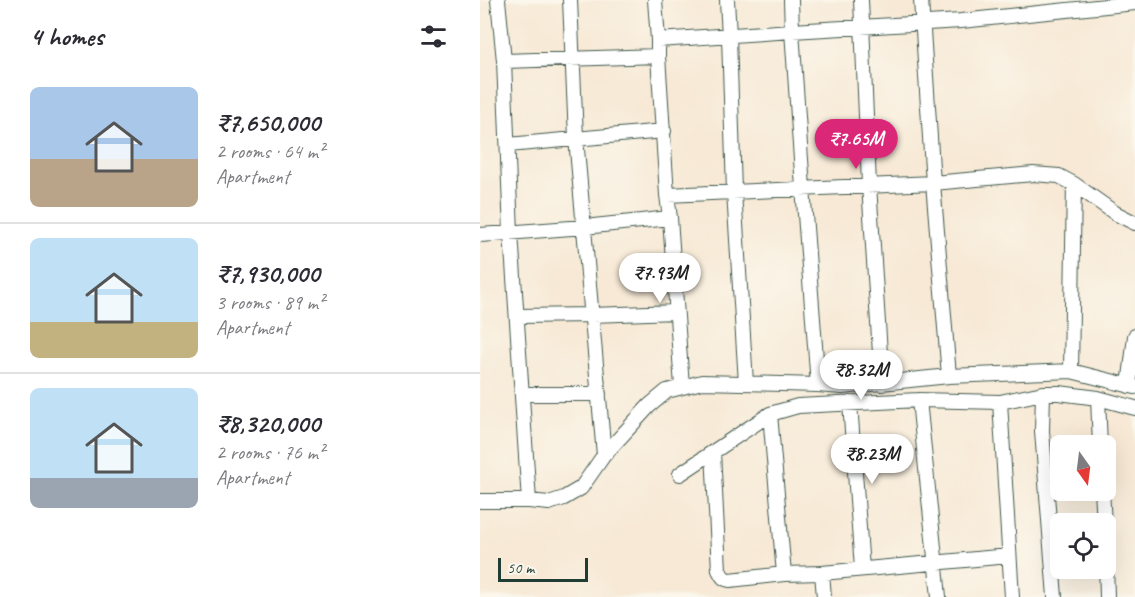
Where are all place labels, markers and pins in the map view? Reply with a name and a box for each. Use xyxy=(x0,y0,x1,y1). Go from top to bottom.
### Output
pin: ₹7.65M xyxy=(807,119,905,170)
pin: ₹7.93M xyxy=(611,253,709,304)
pin: ₹8.32M xyxy=(812,350,910,401)
pin: ₹8.23M xyxy=(823,434,921,485)

